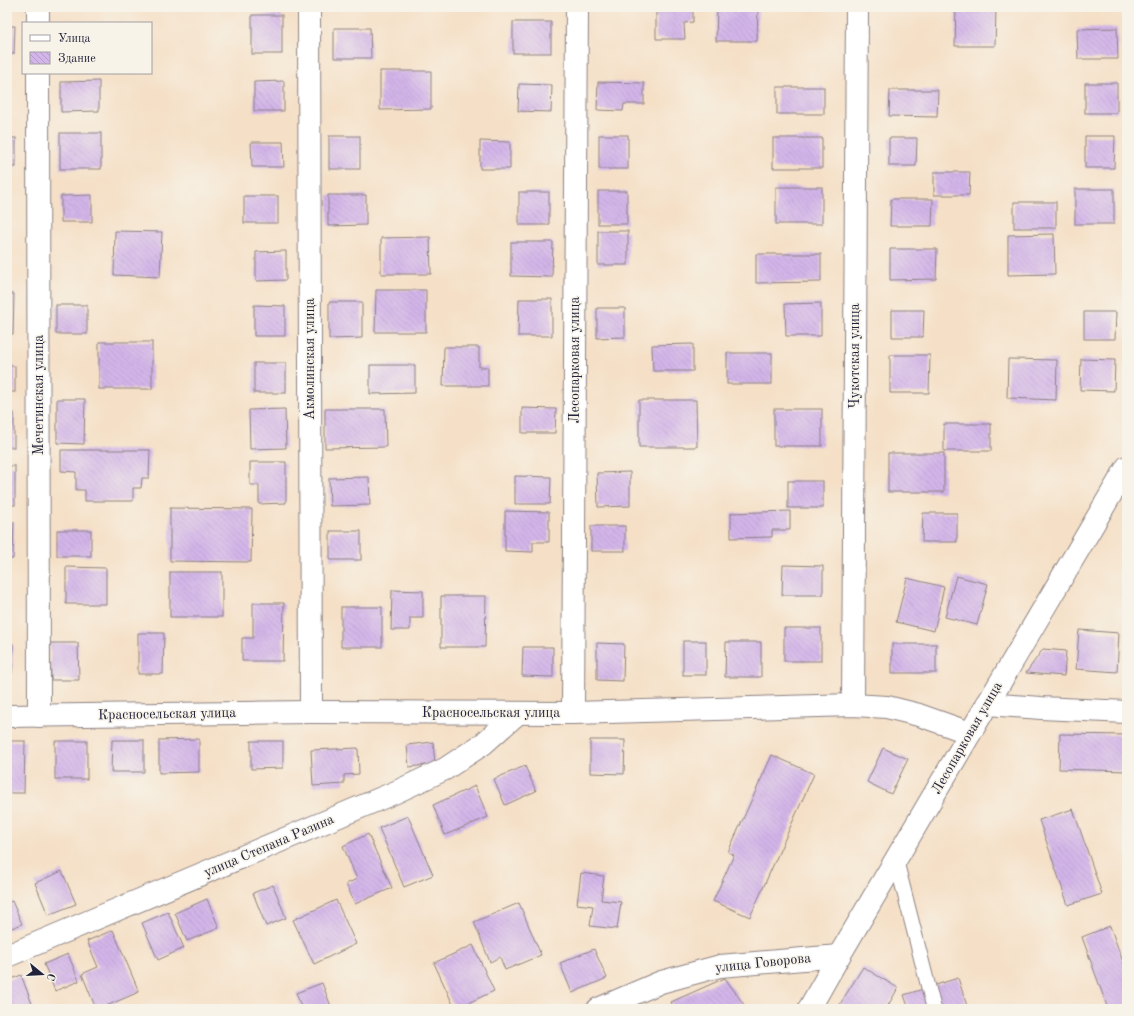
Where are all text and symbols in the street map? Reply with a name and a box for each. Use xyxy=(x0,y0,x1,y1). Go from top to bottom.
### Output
legend xyxy=(22,22,152,74)
text: Улица xyxy=(58,33,91,45)
text: Здание xyxy=(58,53,96,65)
street label: Лесопарковая улица xyxy=(568,296,582,423)
street label: Акмолинская улица xyxy=(303,298,317,420)
street label: Чукотская улица xyxy=(848,303,862,409)
street label: Мечетинская улица xyxy=(32,335,46,455)
street label: Лесопарковая улица xyxy=(929,680,1005,796)
street label: Красносельская улица xyxy=(98,706,236,722)
street label: Красносельская улица xyxy=(422,706,560,720)
street label: улица Степана Разина xyxy=(202,812,336,880)
street label: улица Говорова xyxy=(714,951,812,975)
north arrow xyxy=(22,954,62,994)
text: С xyxy=(44,971,56,982)

